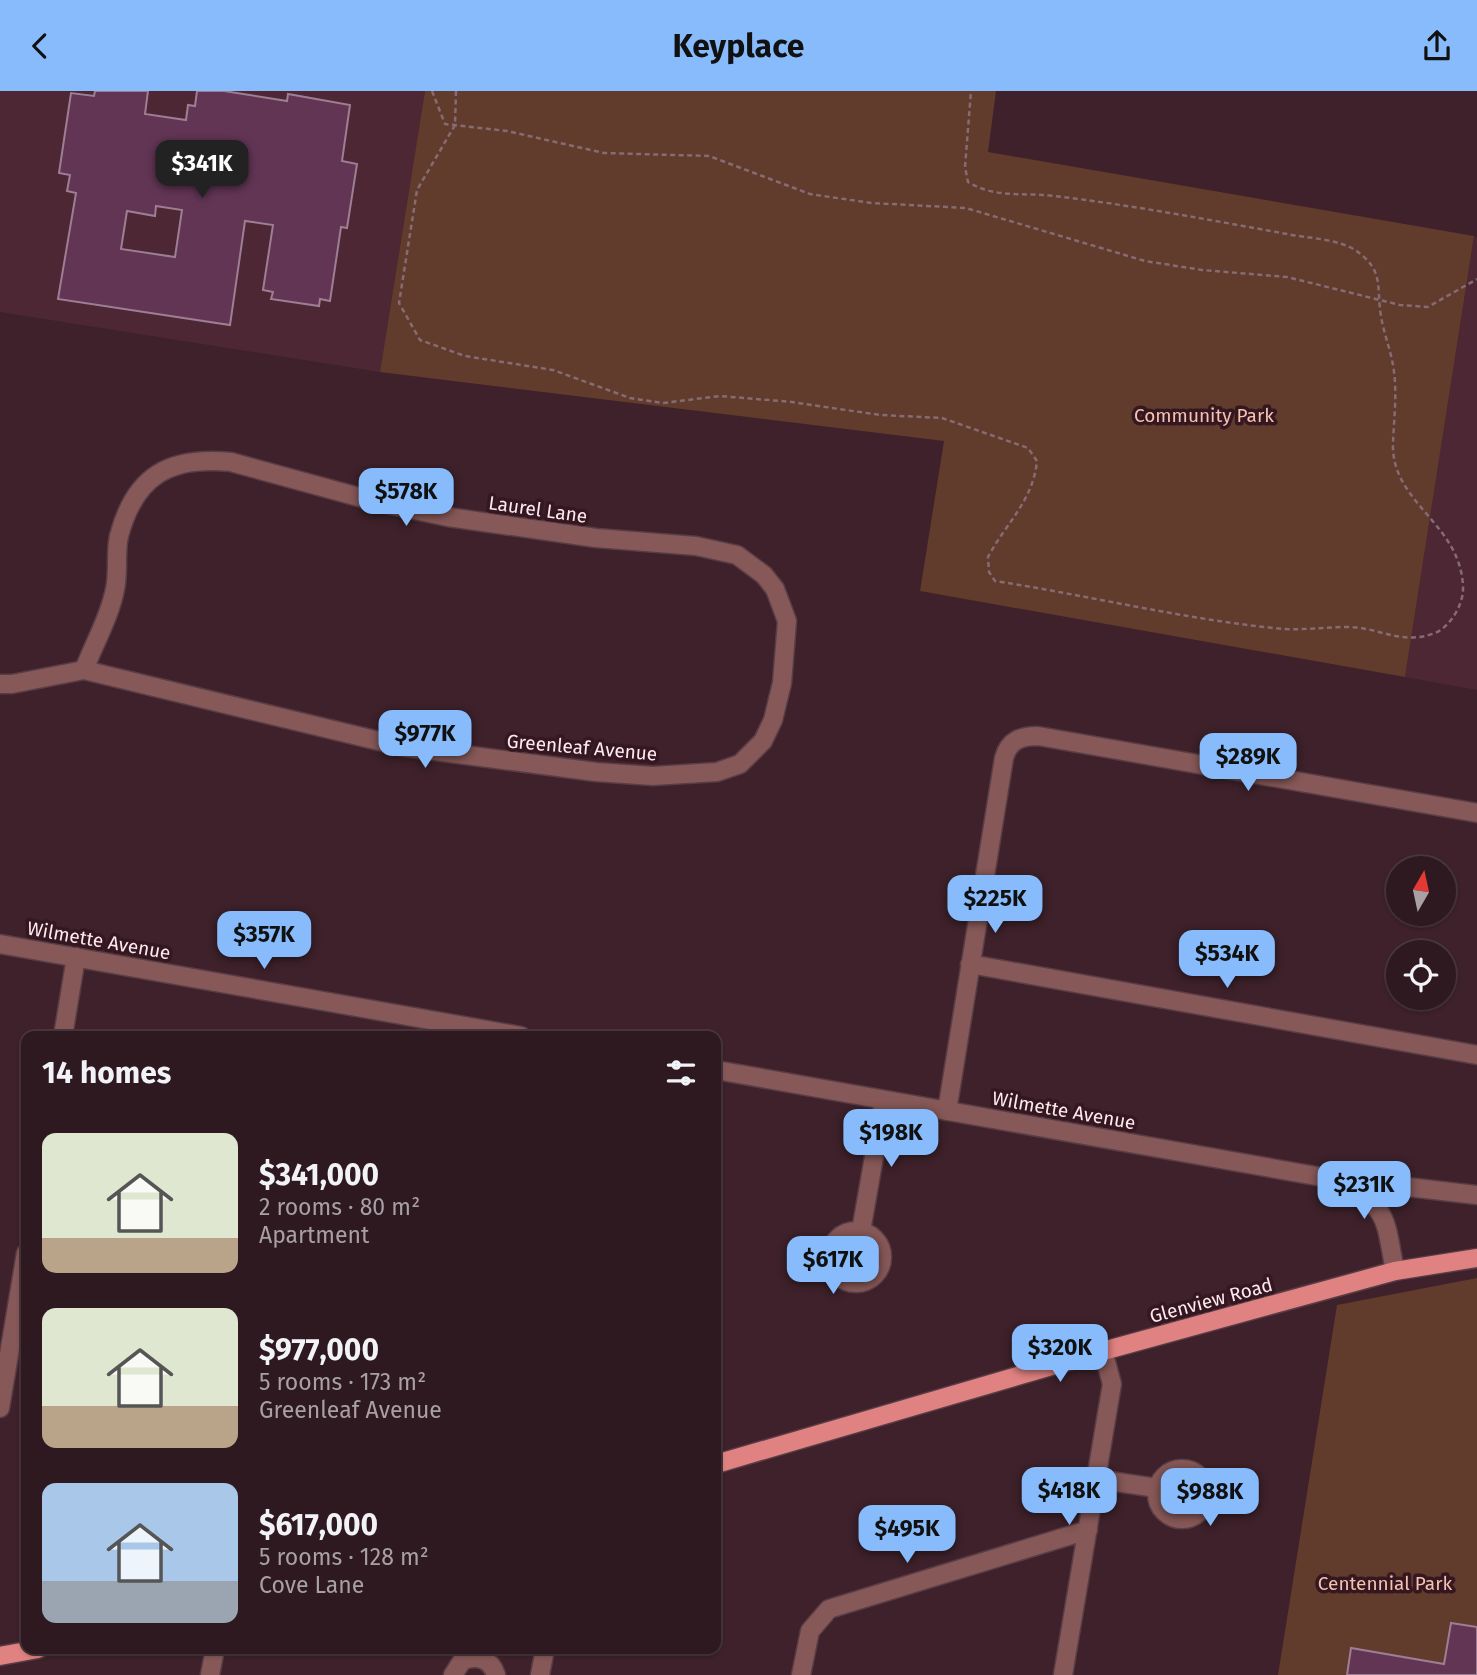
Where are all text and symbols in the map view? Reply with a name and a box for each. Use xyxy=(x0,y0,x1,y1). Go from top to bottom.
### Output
icon: back xyxy=(21,27,59,65)
text: Keyplace xyxy=(672,27,805,65)
icon: share xyxy=(1418,27,1456,65)
pin: $341K xyxy=(153,141,251,200)
text: $341K xyxy=(171,149,233,177)
park label: Community Park xyxy=(1134,404,1274,427)
pin: $578K xyxy=(357,469,455,528)
text: $578K xyxy=(375,477,437,505)
street label: Laurel Lane xyxy=(487,491,589,528)
pin: $977K xyxy=(376,711,474,770)
text: $977K xyxy=(395,719,455,747)
street label: Greenleaf Avenue xyxy=(506,729,658,766)
pin: $289K xyxy=(1199,733,1297,793)
text: $289K xyxy=(1216,742,1280,770)
north arrow xyxy=(1386,856,1456,926)
map controls xyxy=(1386,856,1456,1010)
pin: $225K xyxy=(946,875,1044,935)
text: $225K xyxy=(963,884,1027,912)
pin: $357K xyxy=(215,911,313,971)
street label: Wilmette Avenue xyxy=(25,917,172,964)
text: $357K xyxy=(233,920,295,948)
pin: $534K xyxy=(1178,930,1276,990)
text: $534K xyxy=(1195,939,1259,967)
button: locate xyxy=(1386,940,1456,1010)
icon: filters xyxy=(662,1054,700,1092)
text: 14 homes xyxy=(42,1055,171,1091)
street label: Wilmette Avenue xyxy=(990,1087,1137,1134)
pin: $198K xyxy=(842,1109,940,1169)
text: $198K xyxy=(859,1118,923,1146)
text: $341,000 xyxy=(259,1157,379,1193)
icon: home xyxy=(98,1161,182,1245)
pin: $231K xyxy=(1315,1161,1413,1221)
text: $231K xyxy=(1334,1170,1394,1198)
text: 2 rooms · 80 m² xyxy=(259,1193,420,1221)
text: Apartment xyxy=(259,1221,369,1249)
pin: $617K xyxy=(784,1237,882,1296)
text: $617K xyxy=(803,1245,863,1273)
street label: Glenview Road xyxy=(1147,1273,1275,1328)
pin: $320K xyxy=(1011,1325,1109,1384)
text: $977,000 xyxy=(259,1332,379,1368)
text: $320K xyxy=(1028,1333,1092,1361)
icon: home xyxy=(98,1336,182,1420)
text: 5 rooms · 173 m² xyxy=(259,1368,426,1396)
text: Greenleaf Avenue xyxy=(259,1396,442,1424)
pin: $418K xyxy=(1020,1467,1118,1527)
pin: $988K xyxy=(1161,1469,1259,1528)
text: $418K xyxy=(1038,1476,1100,1504)
text: $988K xyxy=(1177,1477,1243,1505)
pin: $495K xyxy=(858,1505,956,1565)
text: $617,000 xyxy=(259,1507,378,1543)
icon: home xyxy=(98,1511,182,1595)
text: $495K xyxy=(875,1514,939,1542)
text: 5 rooms · 128 m² xyxy=(259,1543,429,1571)
text: Cove Lane xyxy=(259,1571,364,1599)
park label: Centennial Park xyxy=(1318,1572,1452,1595)

